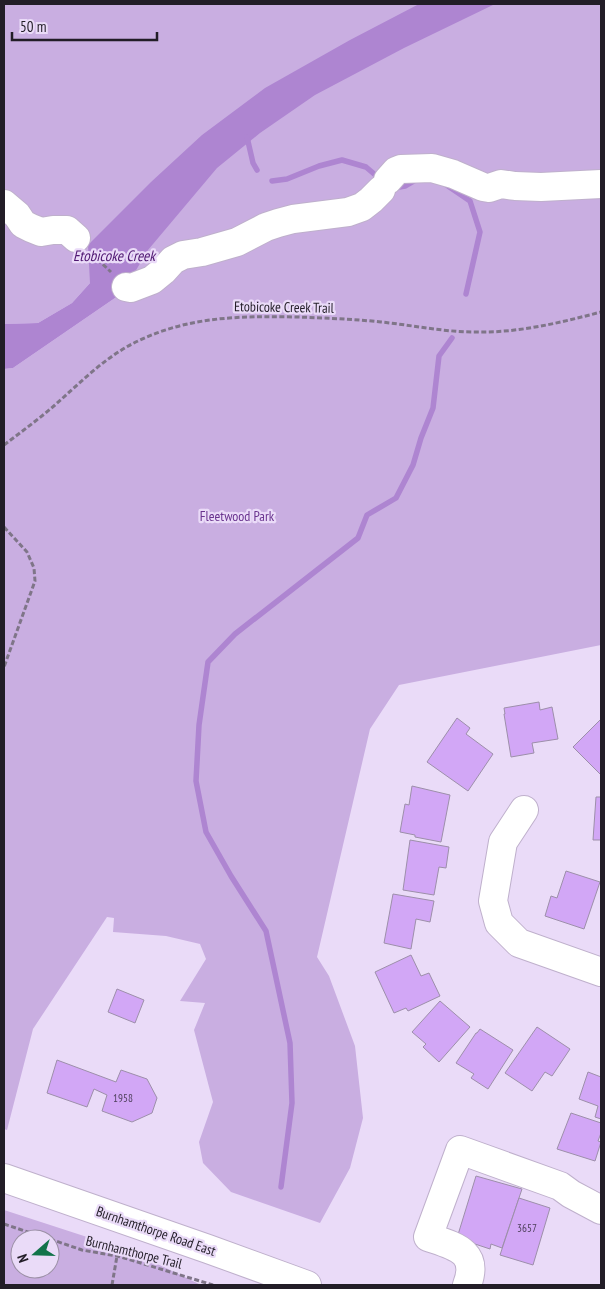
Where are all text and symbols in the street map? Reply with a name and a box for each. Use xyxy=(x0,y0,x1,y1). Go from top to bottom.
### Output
scale bar xyxy=(12,10,158,42)
text: 50 m xyxy=(20,17,46,36)
water label: Etobicoke Creek xyxy=(73,246,157,265)
street label: Etobicoke Creek Trail xyxy=(234,297,335,317)
park label: Fleetwood Park xyxy=(200,507,275,525)
house number: 1958 xyxy=(113,1091,133,1105)
street label: Burnhamthorpe Road East xyxy=(94,1202,218,1260)
house number: 3657 xyxy=(517,1221,537,1235)
north arrow xyxy=(10,1229,60,1279)
street label: Burnhamthorpe Trail xyxy=(84,1231,185,1273)
text: N xyxy=(13,1252,33,1265)

